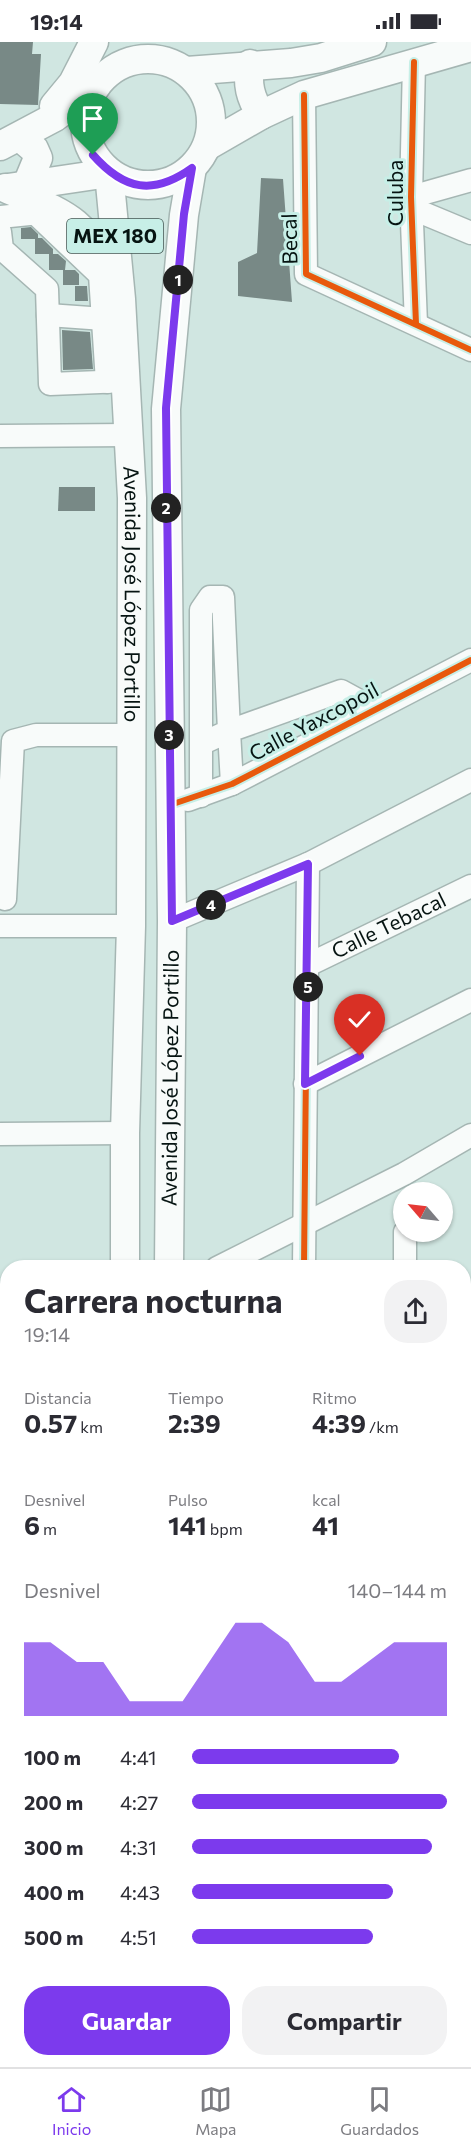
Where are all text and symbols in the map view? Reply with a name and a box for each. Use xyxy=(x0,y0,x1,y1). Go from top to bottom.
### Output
text: 19:14 xyxy=(30,8,83,35)
pin xyxy=(67,93,118,155)
icon: arrive xyxy=(76,102,109,135)
street label: Culuba xyxy=(382,160,407,226)
street label: Becal xyxy=(276,213,301,265)
road number: MEX 180 xyxy=(67,219,163,253)
pin: 1 xyxy=(163,265,193,295)
text: 1 xyxy=(174,270,182,289)
street label: Avenida José López Portillo xyxy=(119,465,146,722)
pin: 2 xyxy=(151,493,181,523)
text: 2 xyxy=(161,498,171,517)
street label: Calle Yaxcopoil xyxy=(244,676,382,765)
pin: 3 xyxy=(154,720,184,750)
text: 3 xyxy=(164,725,174,744)
street label: Calle Tebacal xyxy=(327,886,450,963)
pin: 4 xyxy=(196,890,226,920)
text: 4 xyxy=(206,895,216,914)
street label: Avenida José López Portillo xyxy=(156,950,183,1206)
pin: 5 xyxy=(293,972,323,1002)
text: 5 xyxy=(303,977,313,996)
pin xyxy=(334,994,385,1056)
icon: check xyxy=(343,1003,376,1036)
north arrow xyxy=(393,1182,453,1242)
map controls xyxy=(393,1182,453,1242)
text: Carrera nocturna xyxy=(24,1279,283,1320)
button: share xyxy=(384,1280,447,1343)
text: 19:14 xyxy=(24,1322,70,1346)
text: Distancia xyxy=(24,1388,92,1407)
text: Tiempo xyxy=(168,1388,224,1407)
text: Ritmo xyxy=(312,1388,357,1407)
text: 0.57 xyxy=(24,1407,77,1438)
text: 2:39 xyxy=(168,1407,221,1438)
text: 4:39 xyxy=(312,1407,366,1438)
text: km xyxy=(77,1417,103,1436)
text: /km xyxy=(366,1417,399,1436)
text: Desnivel xyxy=(24,1490,85,1509)
text: Pulso xyxy=(168,1490,208,1509)
text: kcal xyxy=(312,1490,341,1509)
text: 6 xyxy=(24,1509,40,1540)
text: 141 xyxy=(168,1509,207,1540)
text: 41 xyxy=(312,1509,339,1540)
text: m xyxy=(40,1519,57,1538)
text: bpm xyxy=(207,1519,243,1538)
text: Desnivel xyxy=(24,1578,101,1602)
text: 140–144 m xyxy=(348,1578,447,1602)
text: 100 m xyxy=(24,1745,81,1769)
text: 4:41 xyxy=(120,1745,157,1769)
text: 200 m xyxy=(24,1790,83,1814)
text: 4:27 xyxy=(120,1790,158,1814)
text: 300 m xyxy=(24,1835,84,1859)
text: 4:31 xyxy=(120,1835,157,1859)
text: 400 m xyxy=(24,1880,84,1904)
text: 4:43 xyxy=(120,1880,160,1904)
text: 500 m xyxy=(24,1925,84,1949)
text: 4:51 xyxy=(120,1925,157,1949)
button: Guardar xyxy=(24,1986,230,2055)
button: Compartir xyxy=(242,1986,447,2055)
tab: Inicio xyxy=(52,2083,91,2138)
tab: Mapa xyxy=(195,2083,237,2138)
tab: Guardados xyxy=(340,2083,419,2138)

